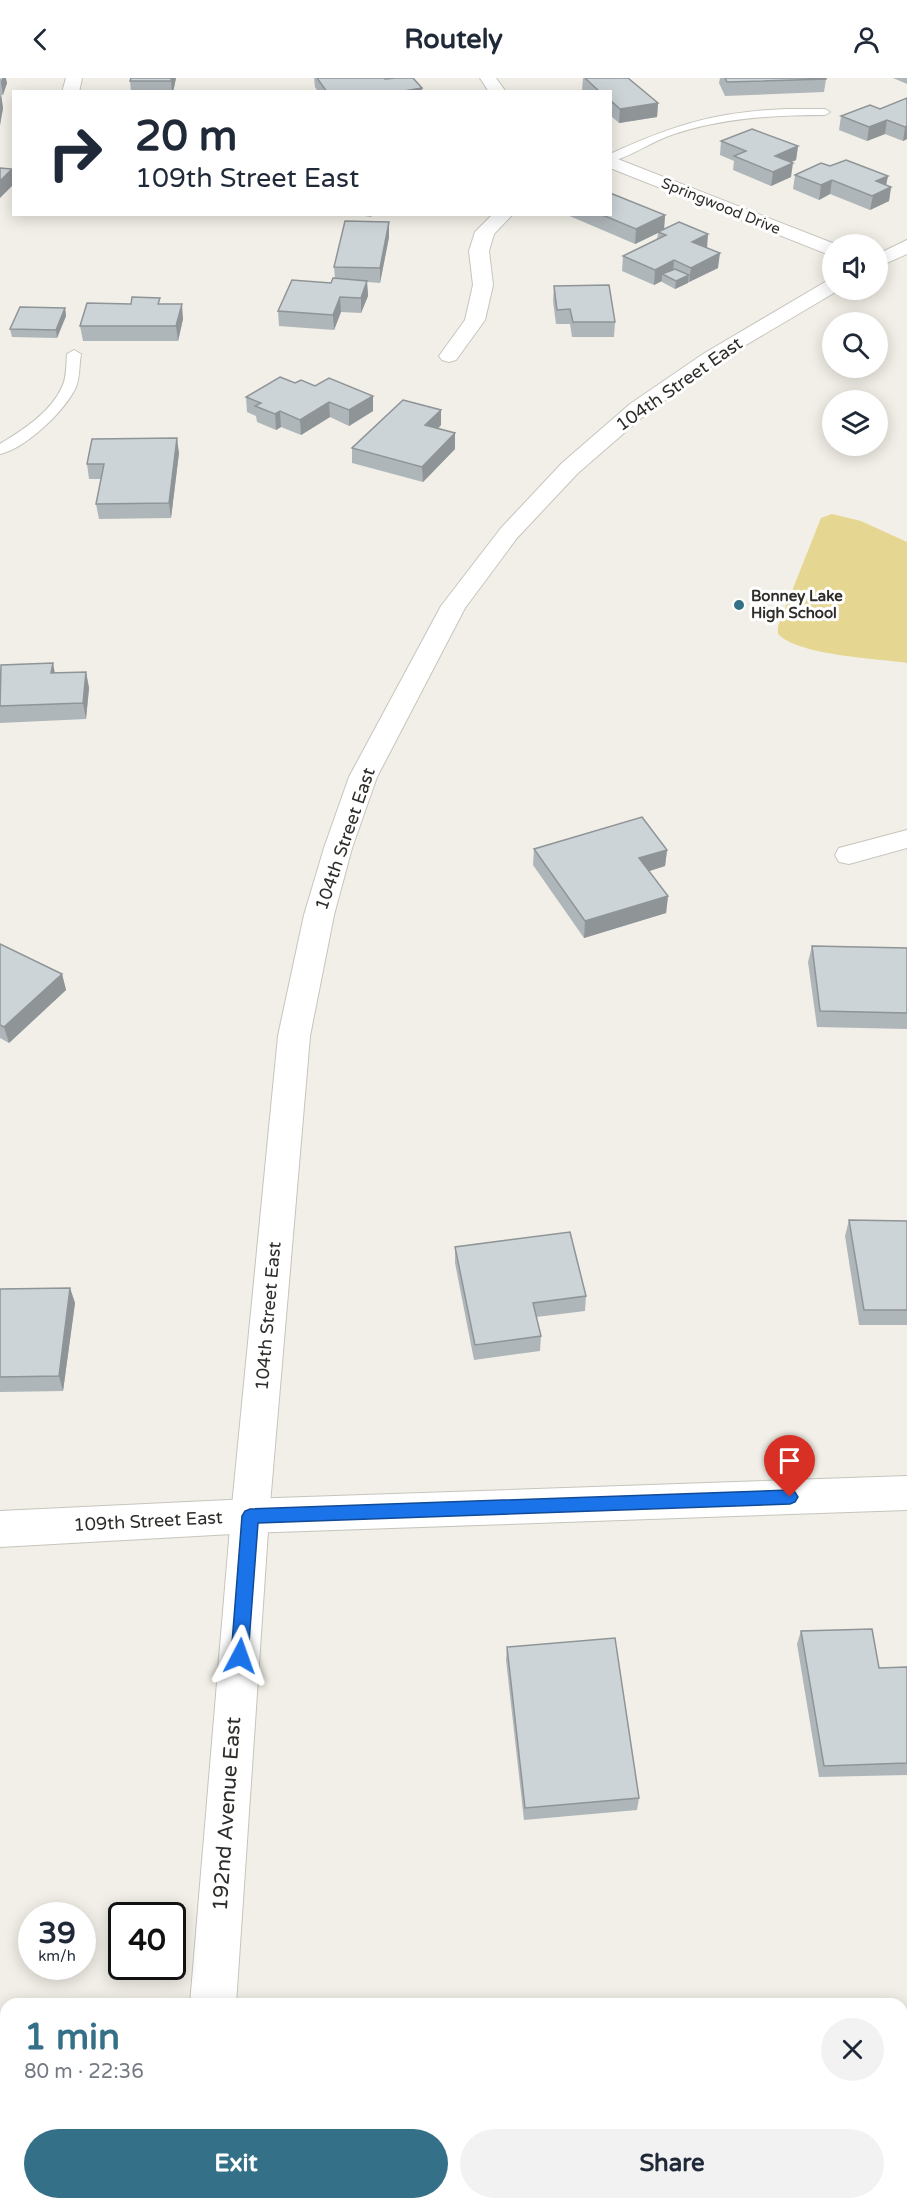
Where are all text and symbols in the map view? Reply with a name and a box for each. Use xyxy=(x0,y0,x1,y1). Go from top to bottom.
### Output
icon: back xyxy=(24,23,57,56)
text: Routely xyxy=(404,23,503,56)
icon: person xyxy=(850,23,883,56)
text: 20 m xyxy=(135,111,237,162)
icon: right xyxy=(36,114,114,192)
text: 109th Street East xyxy=(135,162,359,195)
street label: Springwood Drive xyxy=(659,174,783,238)
map controls xyxy=(822,234,888,456)
button: sound xyxy=(822,234,888,300)
button: search xyxy=(822,312,888,378)
street label: 104th Street East xyxy=(611,332,747,436)
button: layers xyxy=(822,390,888,456)
place label: Bonney Lake High School xyxy=(751,587,843,623)
marker: Bonney Lake High School xyxy=(732,598,746,612)
street label: 104th Street East xyxy=(310,765,380,913)
street label: 104th Street East xyxy=(251,1240,285,1391)
pin xyxy=(764,1435,815,1497)
icon: arrive xyxy=(773,1444,806,1477)
street label: 109th Street East xyxy=(73,1506,223,1536)
position arrow xyxy=(208,1624,272,1688)
street label: 192nd Avenue East xyxy=(208,1716,246,1912)
speed limit sign: 40 xyxy=(108,1902,186,1980)
text: 39 xyxy=(38,1915,76,1952)
text: km/h xyxy=(38,1947,76,1965)
text: 1 min xyxy=(24,2016,120,2059)
button: close xyxy=(821,2018,884,2081)
text: 80 m · 22:36 xyxy=(24,2060,144,2084)
button: Exit xyxy=(24,2129,448,2198)
button: Share xyxy=(460,2129,884,2198)

